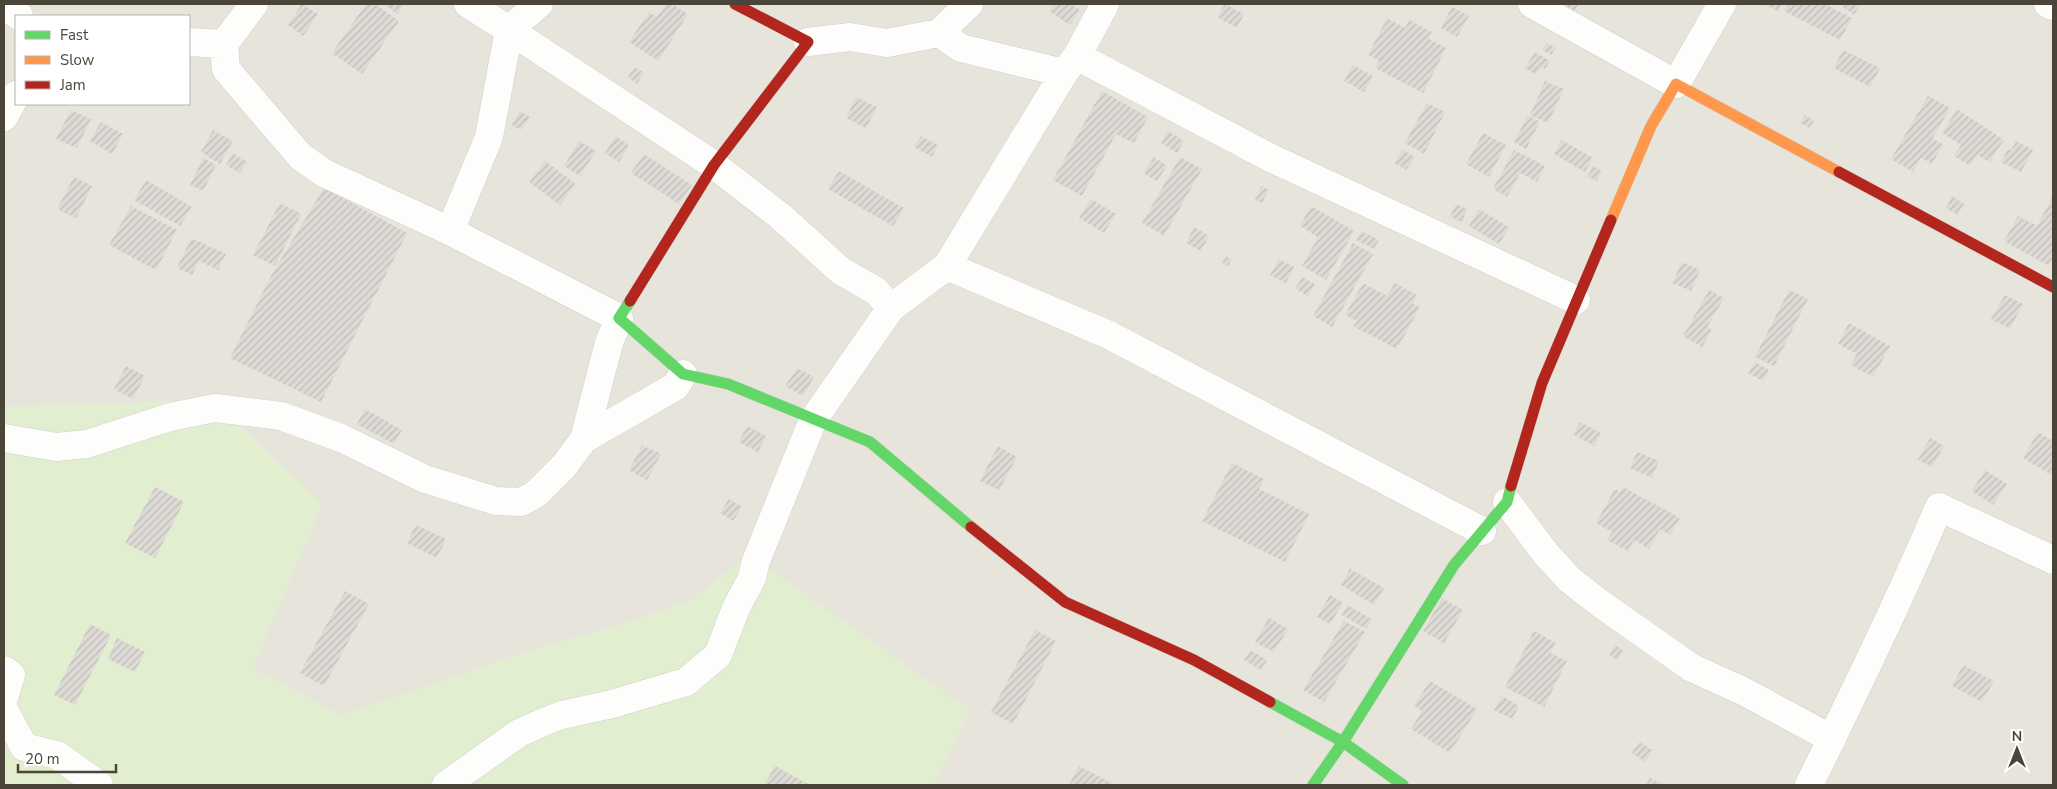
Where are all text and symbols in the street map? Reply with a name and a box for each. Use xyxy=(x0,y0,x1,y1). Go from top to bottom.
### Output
legend xyxy=(15,15,190,105)
text: Fast xyxy=(60,25,89,45)
text: Slow xyxy=(60,50,95,70)
text: Jam xyxy=(59,75,86,95)
north arrow xyxy=(1992,724,2042,774)
text: N xyxy=(2012,727,2022,746)
scale bar xyxy=(18,742,115,774)
text: 20 m xyxy=(25,749,60,769)

